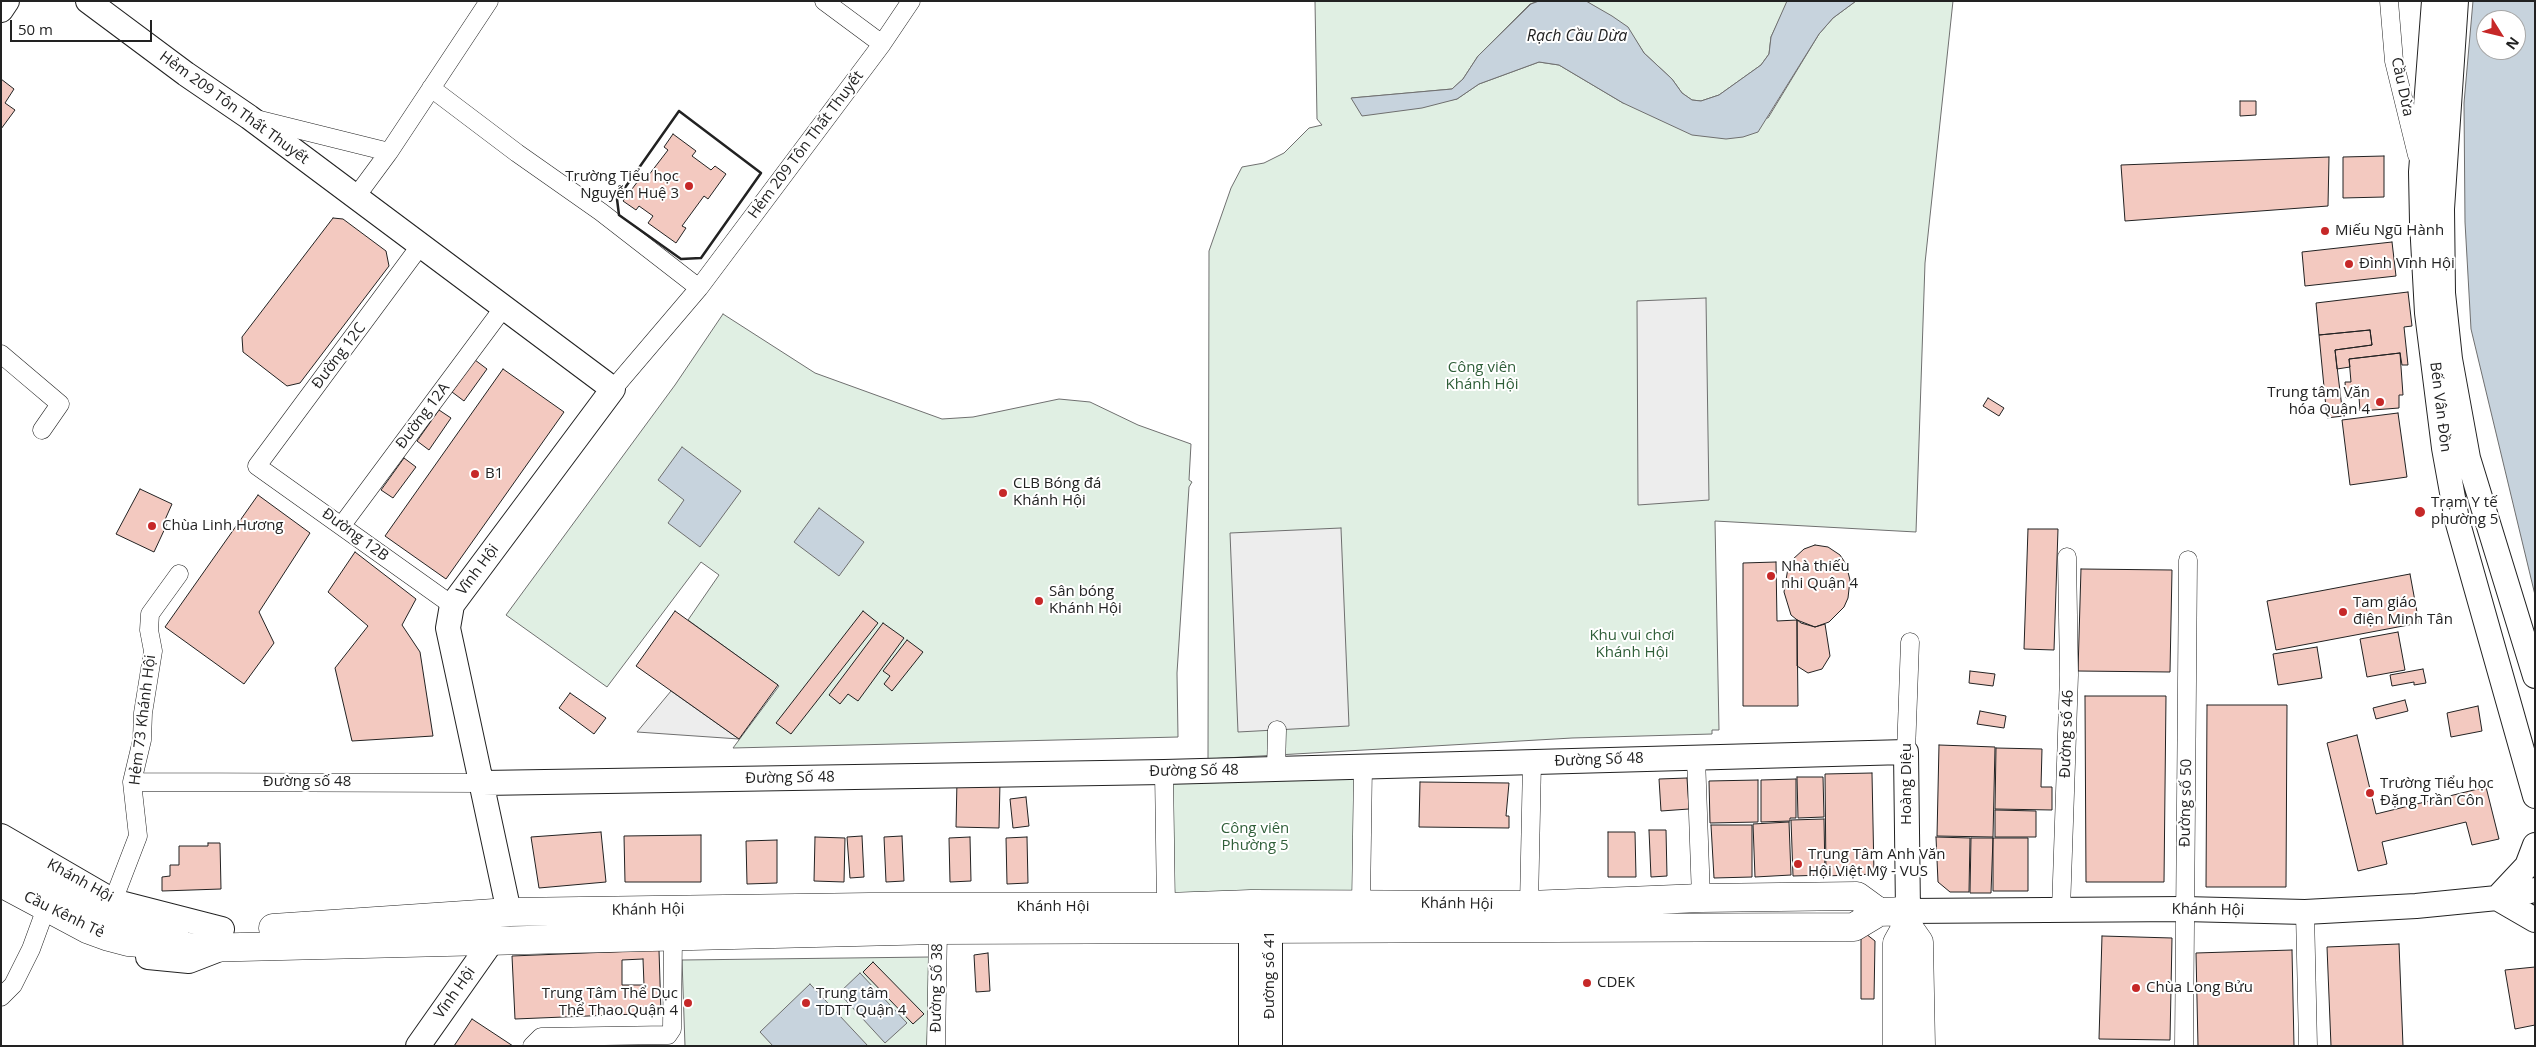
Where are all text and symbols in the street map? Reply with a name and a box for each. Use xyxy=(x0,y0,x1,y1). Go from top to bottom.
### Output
scale bar xyxy=(12,10,155,42)
north arrow xyxy=(2476,10,2526,60)
text: 50 m xyxy=(18,19,53,39)
water label: Rạch Cầu Dừa xyxy=(1527,26,1627,46)
text: N xyxy=(2502,33,2524,54)
street label: Hẻm 209 Tôn Thất Thuyết xyxy=(156,48,312,168)
street label: Cầu Dừa xyxy=(2387,56,2417,118)
street label: Hẻm 209 Tôn Thất Thuyết xyxy=(745,68,867,222)
place label: Trường Tiểu học Nguyễn Huệ 3 xyxy=(565,168,679,203)
marker: Trường Tiểu học Nguyễn Huệ 3 xyxy=(683,180,695,192)
place label: Miếu Ngũ Hành xyxy=(2335,222,2444,240)
marker: Miếu Ngũ Hành xyxy=(2319,225,2331,237)
place label: Đình Vĩnh Hội xyxy=(2359,255,2455,273)
marker: Đình Vĩnh Hội xyxy=(2343,258,2355,270)
street label: Đường 12C xyxy=(308,320,370,392)
park label: Công viên Khánh Hội xyxy=(1446,359,1518,394)
street label: Bến Vân Đồn xyxy=(2426,361,2454,453)
street label: Đường 12A xyxy=(392,379,454,453)
place label: Trung tâm Văn hóa Quận 4 xyxy=(2267,384,2370,419)
marker: Trung tâm Văn hóa Quận 4 xyxy=(2374,396,2386,408)
place label: B1 xyxy=(485,465,503,483)
marker: B1 xyxy=(469,468,481,480)
place label: CLB Bóng đá Khánh Hội xyxy=(1013,475,1101,510)
marker: CLB Bóng đá Khánh Hội xyxy=(997,487,1009,499)
place label: Trạm Y tế phường 5 xyxy=(2431,494,2498,529)
street label: Đường 12B xyxy=(318,505,392,565)
marker: Trạm Y tế phường 5 xyxy=(2413,505,2427,519)
place label: Chùa Linh Hương xyxy=(162,517,283,535)
marker: Chùa Linh Hương xyxy=(146,520,158,532)
street label: Vĩnh Hội xyxy=(453,541,503,599)
place label: Nhà thiếu nhi Quận 4 xyxy=(1781,558,1858,593)
marker: Nhà thiếu nhi Quận 4 xyxy=(1765,570,1777,582)
place label: Sân bóng Khánh Hội xyxy=(1049,583,1122,618)
place label: Tam giáo điện Minh Tân xyxy=(2353,594,2453,629)
marker: Sân bóng Khánh Hội xyxy=(1033,595,1045,607)
marker: Tam giáo điện Minh Tân xyxy=(2337,606,2349,618)
park label: Khu vui chơi Khánh Hội xyxy=(1589,627,1675,662)
street label: Hẻm 73 Khánh Hội xyxy=(126,654,160,786)
street label: Đường số 46 xyxy=(2056,689,2078,779)
street label: Hoàng Diệu xyxy=(1898,743,1916,825)
street label: Đường Số 48 xyxy=(1554,749,1644,771)
street label: Đường số 50 xyxy=(2176,759,2196,847)
street label: Đường Số 48 xyxy=(1149,761,1239,781)
street label: Đường Số 48 xyxy=(745,768,835,788)
street label: Đường số 48 xyxy=(263,773,351,791)
place label: Trường Tiểu học Đặng Trần Côn xyxy=(2380,775,2494,810)
marker: Trường Tiểu học Đặng Trần Côn xyxy=(2364,787,2376,799)
park label: Công viên Phường 5 xyxy=(1221,820,1289,855)
place label: Trung Tâm Anh Văn Hội Việt Mỹ - VUS xyxy=(1808,846,1945,881)
street label: Khánh Hội xyxy=(44,855,116,907)
marker: Trung Tâm Anh Văn Hội Việt Mỹ - VUS xyxy=(1792,858,1804,870)
street label: Cầu Kênh Tẻ xyxy=(21,888,107,942)
street label: Khánh Hội xyxy=(1420,894,1494,914)
street label: Khánh Hội xyxy=(1017,898,1089,916)
street label: Khánh Hội xyxy=(611,900,685,920)
street label: Khánh Hội xyxy=(2171,900,2245,920)
street label: Đường số 41 xyxy=(1261,931,1279,1019)
street label: Đường Số 38 xyxy=(927,943,947,1033)
street label: Vĩnh Hội xyxy=(431,964,479,1022)
place label: CDEK xyxy=(1597,974,1635,992)
marker: CDEK xyxy=(1581,977,1593,989)
place label: Chùa Long Bửu xyxy=(2146,979,2253,997)
marker: Chùa Long Bửu xyxy=(2130,982,2142,994)
place label: Trung Tâm Thể Dục Thể Thao Quận 4 xyxy=(542,985,678,1020)
place label: Trung tâm TDTT Quận 4 xyxy=(816,985,906,1020)
marker: Trung Tâm Thể Dục Thể Thao Quận 4 xyxy=(682,997,694,1009)
marker: Trung tâm TDTT Quận 4 xyxy=(800,997,812,1009)

